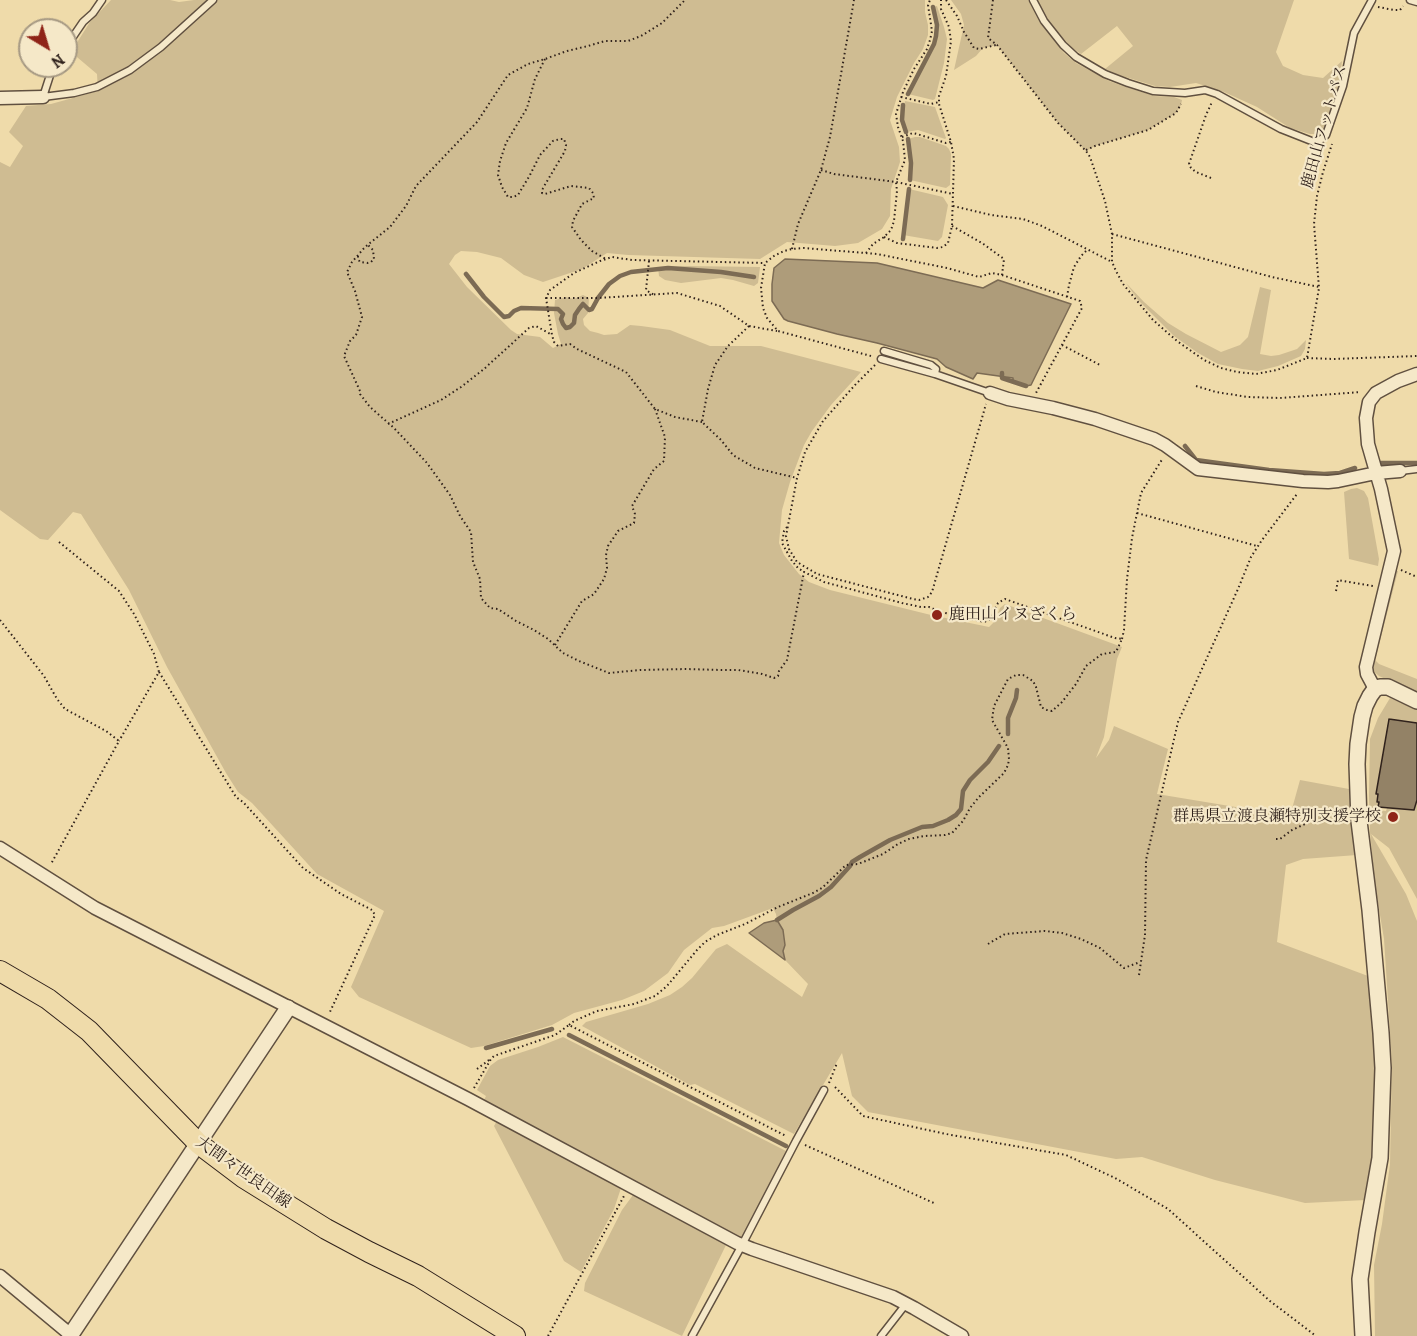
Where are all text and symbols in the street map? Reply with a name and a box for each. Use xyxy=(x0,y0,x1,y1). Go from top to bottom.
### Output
north arrow xyxy=(18,18,78,78)
text: N xyxy=(46,48,69,73)
street label: 鹿田山フットパス xyxy=(1298,63,1352,191)
place label: 鹿田山イヌざくら xyxy=(949,605,1077,625)
marker: 鹿田山イヌざくら xyxy=(930,608,944,622)
place label: 群馬県立渡良瀬特別支援学校 xyxy=(1173,807,1381,827)
marker: 群馬県立渡良瀬特別支援学校 xyxy=(1386,810,1400,824)
street label: 大間々世良田線 xyxy=(192,1133,294,1213)

